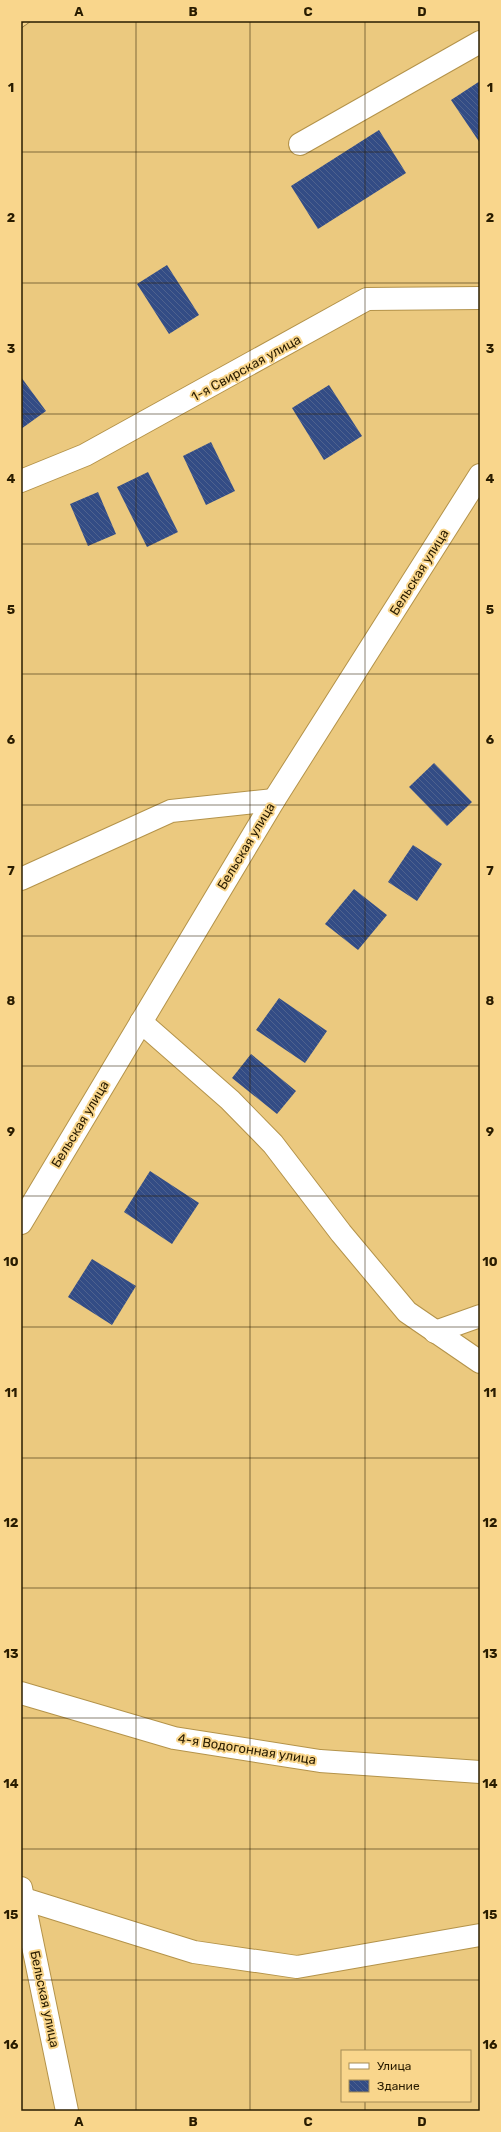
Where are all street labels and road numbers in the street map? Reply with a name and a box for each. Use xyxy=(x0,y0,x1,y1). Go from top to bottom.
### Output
street label: 1-я Свирская улица xyxy=(189,332,303,404)
street label: Бельская улица xyxy=(387,526,451,618)
street label: Бельская улица xyxy=(214,800,278,892)
street label: Бельская улица xyxy=(48,1078,112,1170)
street label: 4-я Водогонная улица xyxy=(177,1731,317,1767)
street label: Бельская улица xyxy=(27,1949,63,2049)

